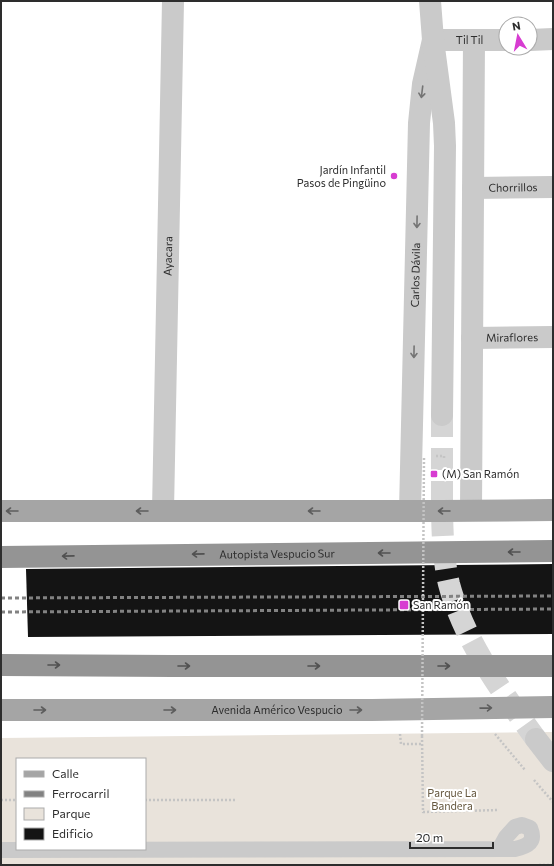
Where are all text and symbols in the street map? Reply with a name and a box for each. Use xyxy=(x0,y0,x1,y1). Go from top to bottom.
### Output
north arrow xyxy=(498,16,538,56)
text: N xyxy=(511,19,521,33)
street label: Til Til xyxy=(456,33,483,46)
one-way arrow xyxy=(418,85,425,98)
place label: Jardín Infantil Pasos de Pingüino xyxy=(297,163,386,189)
marker: Jardín Infantil Pasos de Pingüino xyxy=(389,171,399,181)
street label: Chorrillos xyxy=(488,180,538,194)
one-way arrow xyxy=(413,215,420,228)
street label: Ayacara xyxy=(161,236,174,276)
street label: Carlos Dávila xyxy=(408,242,422,308)
street label: Miraflores xyxy=(486,330,538,344)
one-way arrow xyxy=(410,345,418,358)
place label: (M) San Ramón xyxy=(442,467,519,480)
marker: (M) San Ramón xyxy=(429,469,439,479)
one-way arrow xyxy=(6,507,19,515)
one-way arrow xyxy=(136,507,149,515)
one-way arrow xyxy=(308,507,321,515)
one-way arrow xyxy=(438,507,451,515)
street label: Autopista Vespucio Sur xyxy=(219,546,335,561)
one-way arrow xyxy=(508,548,521,556)
one-way arrow xyxy=(378,549,391,557)
one-way arrow xyxy=(192,550,205,558)
one-way arrow xyxy=(62,552,75,560)
place label: San Ramón xyxy=(413,598,469,611)
marker: San Ramón xyxy=(398,599,410,611)
one-way arrow xyxy=(47,661,60,669)
one-way arrow xyxy=(177,662,190,670)
one-way arrow xyxy=(307,662,320,670)
one-way arrow xyxy=(437,662,450,670)
street label: Avenida Américo Vespucio xyxy=(211,703,343,716)
one-way arrow xyxy=(479,704,492,712)
one-way arrow xyxy=(33,706,46,714)
one-way arrow xyxy=(163,706,176,714)
one-way arrow xyxy=(349,706,362,714)
legend xyxy=(16,758,146,850)
text: Calle xyxy=(52,766,79,780)
text: Ferrocarril xyxy=(52,786,109,800)
park label: Parque La Bandera xyxy=(427,786,477,812)
text: Parque xyxy=(52,806,90,820)
scale bar xyxy=(410,824,493,850)
text: Edificio xyxy=(52,826,93,840)
text: 20 m xyxy=(416,830,443,844)

